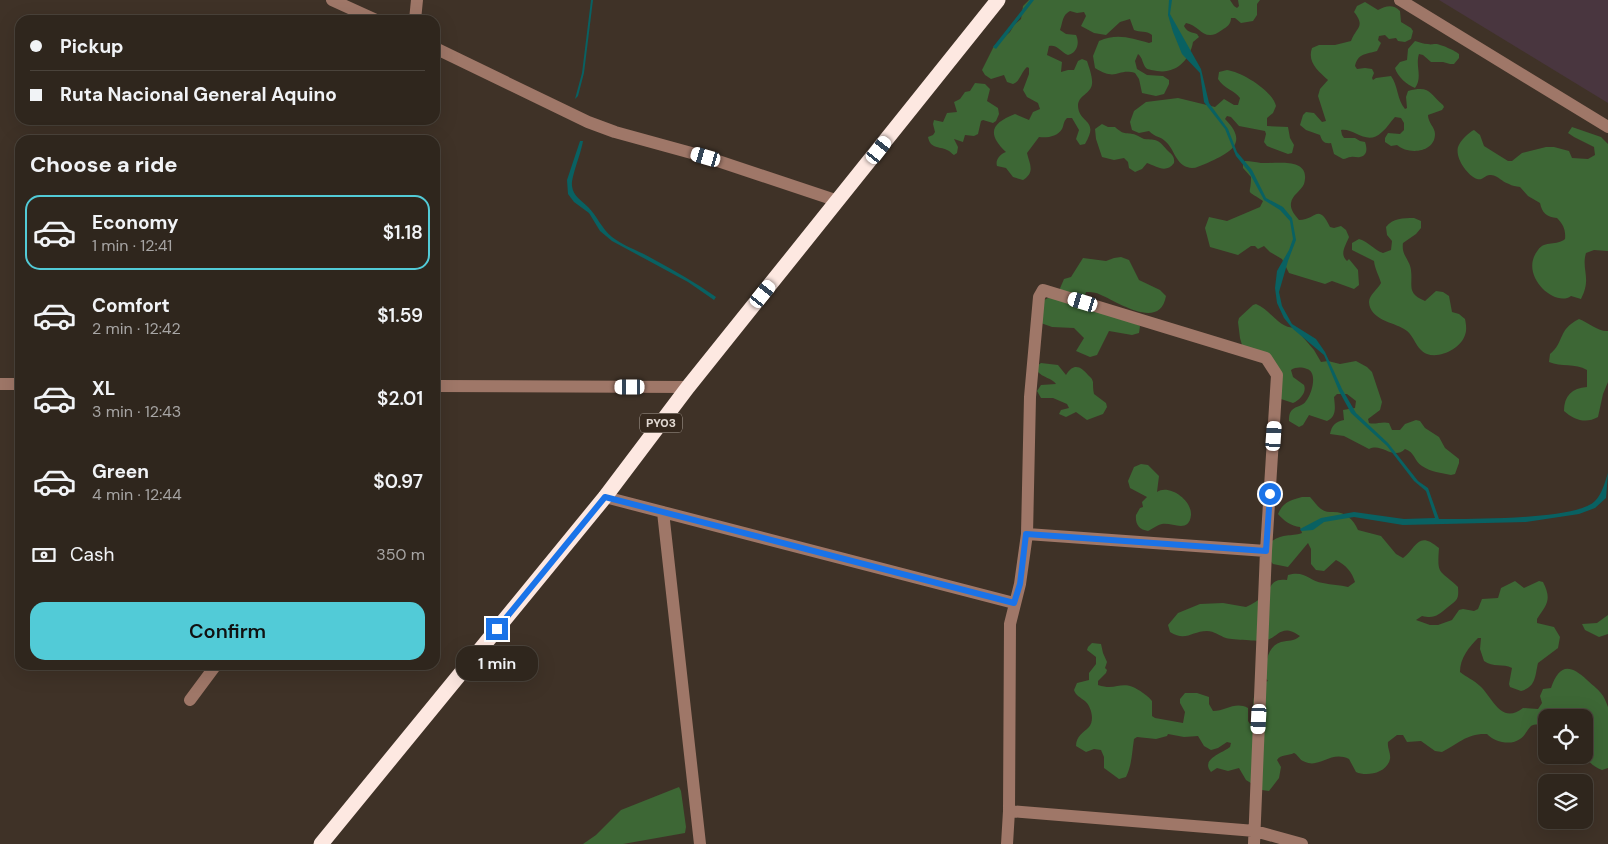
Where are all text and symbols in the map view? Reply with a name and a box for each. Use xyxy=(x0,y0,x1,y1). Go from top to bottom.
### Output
text: Pickup xyxy=(60,34,124,59)
text: Ruta Nacional General Aquino xyxy=(60,82,337,107)
car xyxy=(863,134,894,166)
car xyxy=(689,146,722,168)
text: Choose a ride xyxy=(30,150,178,179)
icon: car xyxy=(32,210,77,255)
text: Economy xyxy=(92,210,179,235)
text: $1.18 xyxy=(383,220,423,245)
text: 1 min · 12:41 xyxy=(92,235,172,256)
car xyxy=(747,278,778,310)
car xyxy=(1066,290,1099,314)
icon: car xyxy=(32,293,77,338)
text: Comfort xyxy=(92,293,170,318)
text: $1.59 xyxy=(377,303,423,328)
text: 2 min · 12:42 xyxy=(92,318,181,339)
icon: car xyxy=(32,376,77,421)
text: XL xyxy=(92,376,115,401)
car xyxy=(615,380,645,395)
text: $2.01 xyxy=(377,386,423,411)
text: 3 min · 12:43 xyxy=(92,401,181,422)
road number: PY03 xyxy=(640,413,682,432)
car xyxy=(1265,421,1282,451)
icon: car xyxy=(32,459,77,504)
text: Green xyxy=(92,459,149,484)
text: $0.97 xyxy=(373,469,423,494)
route start xyxy=(1259,483,1281,505)
text: 4 min · 12:44 xyxy=(92,484,182,505)
icon: cash xyxy=(30,541,58,569)
text: Cash xyxy=(70,542,114,567)
text: 350 m xyxy=(376,544,425,565)
button: Confirm xyxy=(30,602,425,660)
route end xyxy=(486,618,508,640)
callout: 1 min xyxy=(456,646,538,682)
text: 1 min xyxy=(478,653,516,674)
car xyxy=(1250,704,1267,734)
map controls xyxy=(1538,709,1593,829)
button: locate xyxy=(1538,709,1593,764)
button: layers xyxy=(1538,774,1593,829)

